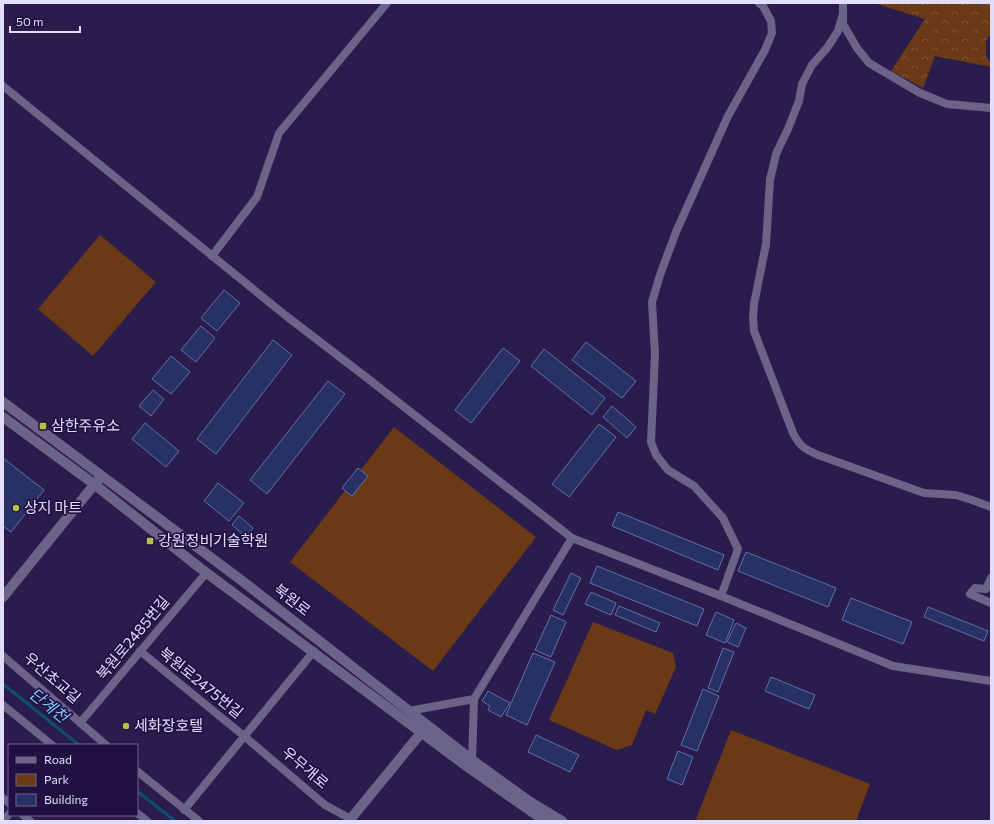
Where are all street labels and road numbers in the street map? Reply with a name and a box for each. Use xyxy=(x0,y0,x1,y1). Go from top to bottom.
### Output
street label: 북원로 xyxy=(271,579,314,619)
street label: 북원로2485번길 xyxy=(92,592,172,683)
street label: 북원로2475번길 xyxy=(156,643,247,721)
street label: 우산초교길 xyxy=(21,648,85,707)
street label: 우무개로 xyxy=(279,743,333,792)

